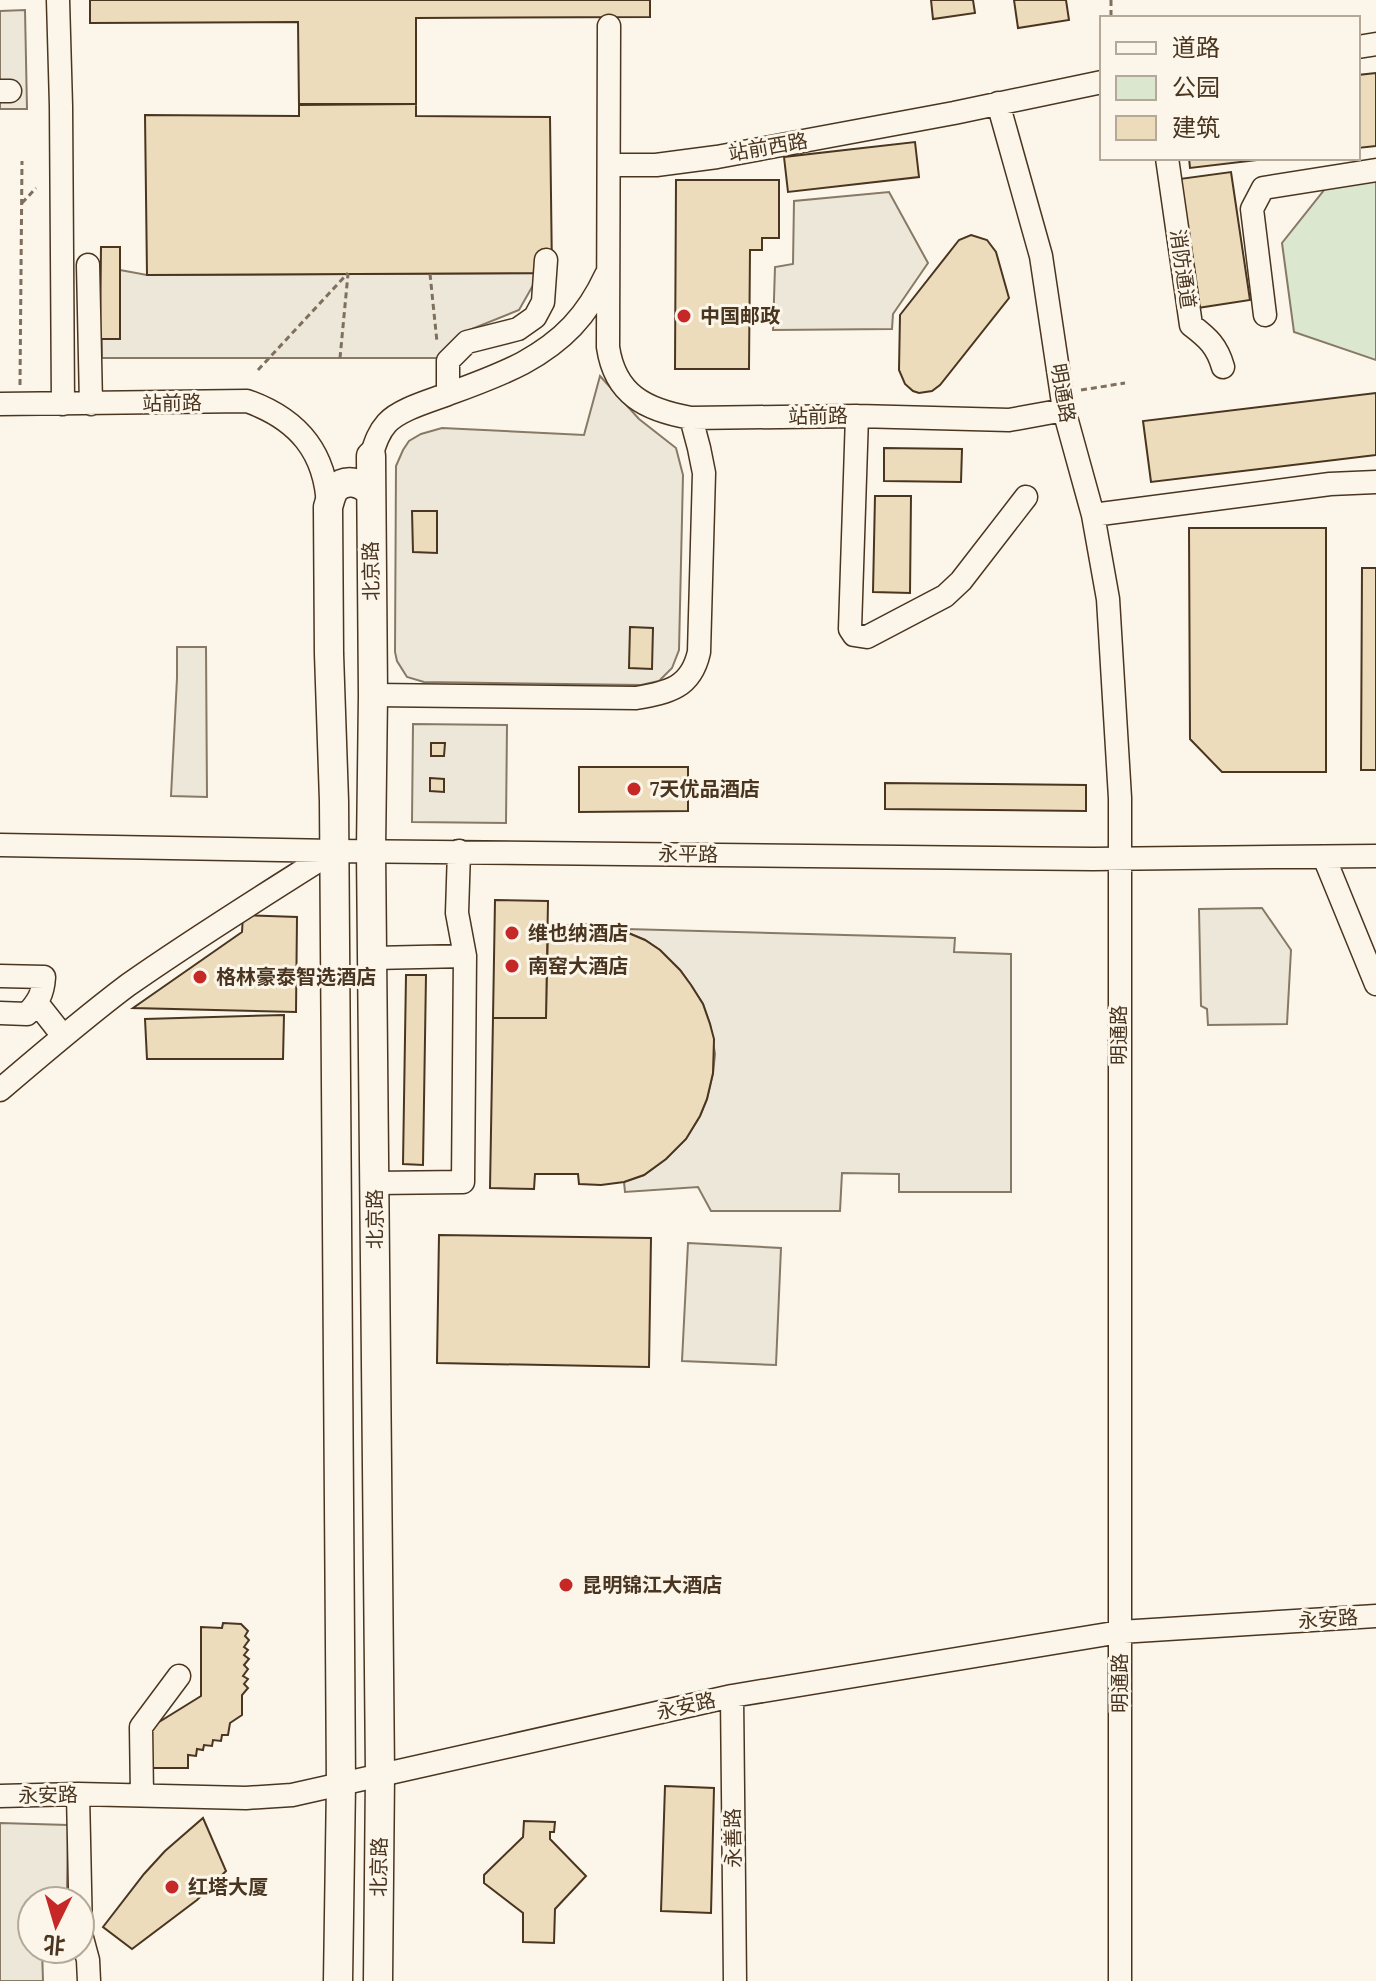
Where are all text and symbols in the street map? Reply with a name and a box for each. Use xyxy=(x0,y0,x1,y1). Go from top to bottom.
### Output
legend xyxy=(1100,16,1360,160)
text: 道路 xyxy=(1172,32,1220,63)
text: 公园 xyxy=(1172,72,1220,103)
text: 建筑 xyxy=(1172,112,1220,143)
street label: 站前西路 xyxy=(726,127,809,166)
street label: 消防通道 xyxy=(1166,228,1201,310)
place label: 中国邮政 xyxy=(700,303,780,328)
marker: 中国邮政 xyxy=(675,307,693,325)
street label: 明通路 xyxy=(1046,361,1081,425)
street label: 站前路 xyxy=(142,389,202,416)
street label: 站前路 xyxy=(788,402,848,429)
street label: 北京路 xyxy=(357,541,384,601)
place label: 7天优品酒店 xyxy=(650,776,759,801)
marker: 7天优品酒店 xyxy=(625,780,643,798)
street label: 永平路 xyxy=(658,840,718,867)
place label: 维也纳酒店 xyxy=(528,920,628,945)
marker: 维也纳酒店 xyxy=(503,924,521,942)
place label: 南窑大酒店 xyxy=(528,953,628,978)
marker: 南窑大酒店 xyxy=(503,957,521,975)
place label: 格林豪泰智选酒店 xyxy=(216,964,376,989)
marker: 格林豪泰智选酒店 xyxy=(191,968,209,986)
street label: 明通路 xyxy=(1106,1005,1131,1065)
street label: 北京路 xyxy=(362,1189,387,1249)
place label: 昆明锦江大酒店 xyxy=(582,1572,722,1597)
marker: 昆明锦江大酒店 xyxy=(557,1576,575,1594)
street label: 永安路 xyxy=(1297,1604,1359,1633)
street label: 明通路 xyxy=(1107,1653,1132,1713)
street label: 永安路 xyxy=(654,1687,718,1724)
street label: 永安路 xyxy=(18,1781,78,1808)
street label: 永善路 xyxy=(719,1808,746,1868)
street label: 北京路 xyxy=(365,1837,392,1897)
place label: 红塔大厦 xyxy=(188,1874,268,1899)
marker: 红塔大厦 xyxy=(163,1878,181,1896)
north arrow xyxy=(16,1885,96,1965)
text: 北 xyxy=(42,1930,66,1960)

